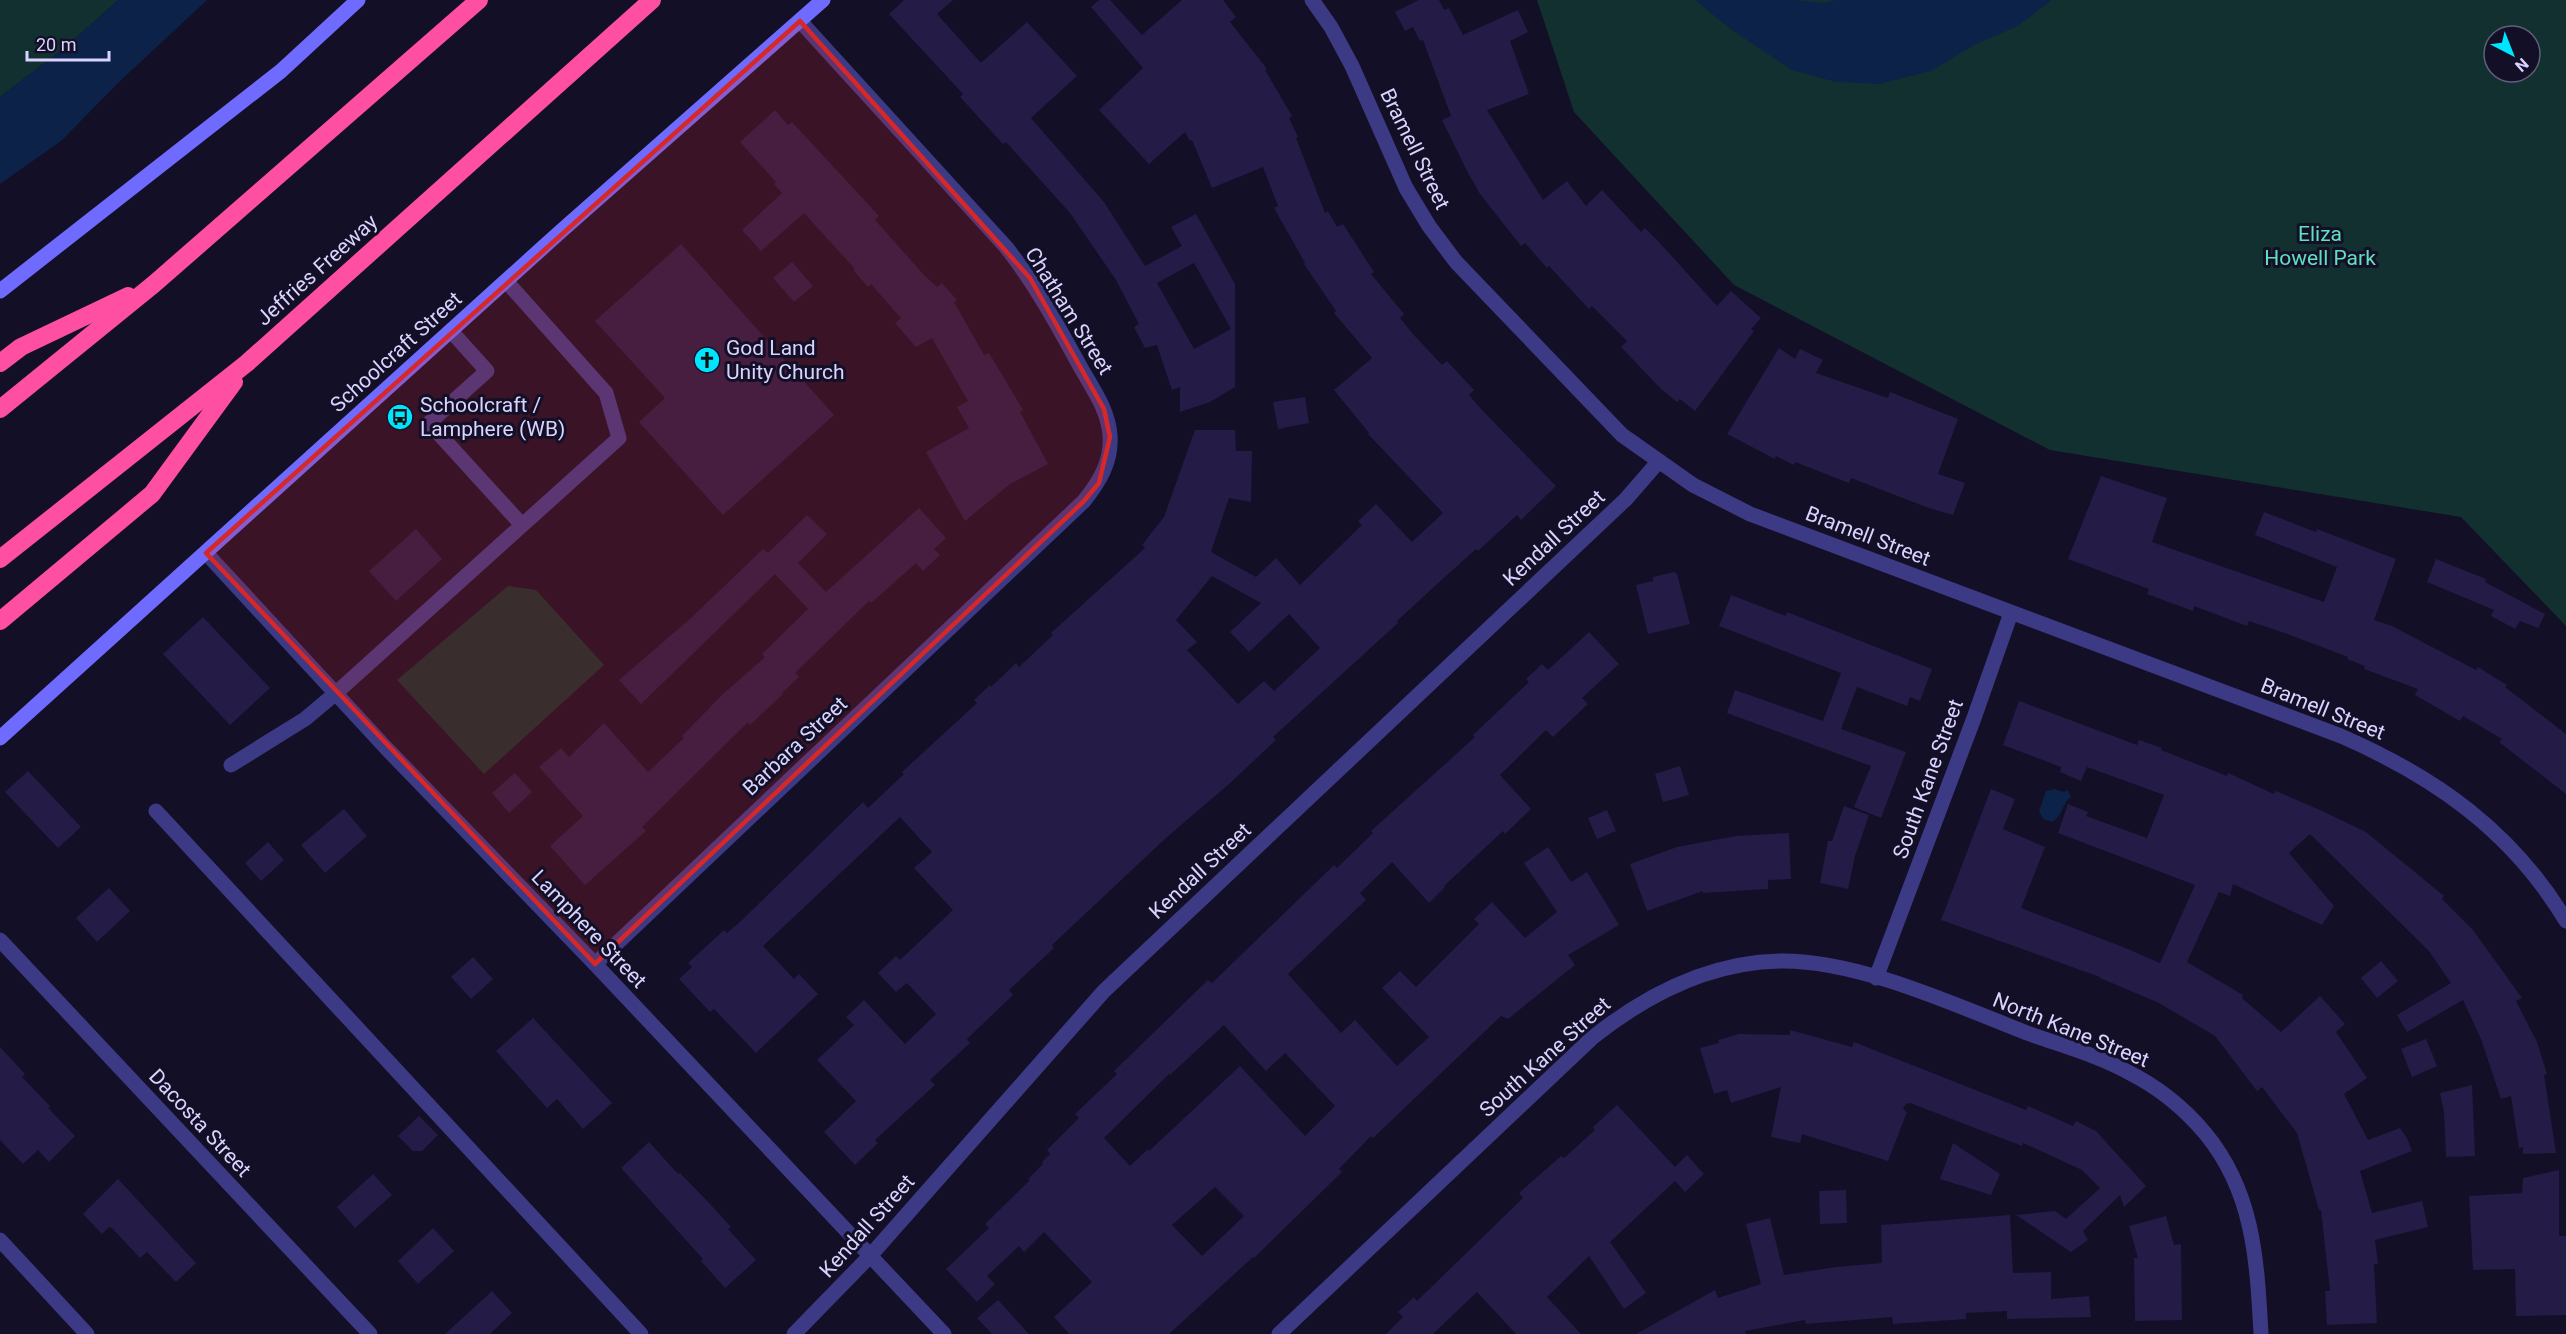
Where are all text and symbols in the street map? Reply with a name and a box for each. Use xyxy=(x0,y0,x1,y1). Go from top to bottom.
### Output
scale bar xyxy=(27,24,110,62)
north arrow xyxy=(2482,24,2542,84)
text: 20 m xyxy=(36,34,76,55)
text: N xyxy=(2511,54,2532,76)
street label: Bramell Street xyxy=(1375,85,1455,214)
street label: Jeffries Freeway xyxy=(252,209,382,331)
park label: Eliza Howell Park xyxy=(2264,222,2376,270)
street label: Chatham Street xyxy=(1020,243,1118,379)
street label: Schoolcraft Street xyxy=(326,287,467,417)
place label: God Land Unity Church xyxy=(726,336,845,384)
church icon: God Land Unity Church xyxy=(692,345,722,375)
place label: Schoolcraft / Lamphere (WB) xyxy=(420,393,565,441)
bus stop icon: Schoolcraft / Lamphere (WB) xyxy=(385,402,415,432)
street label: Kendall Street xyxy=(1498,485,1610,591)
street label: Bramell Street xyxy=(1802,501,1934,571)
street label: Bramell Street xyxy=(2257,673,2389,745)
street label: Barbara Street xyxy=(738,692,852,800)
street label: South Kane Street xyxy=(1888,696,1968,862)
street label: Kendall Street xyxy=(1144,818,1256,924)
street label: Lamphere Street xyxy=(527,865,651,993)
street label: North Kane Street xyxy=(1989,988,2153,1072)
street label: South Kane Street xyxy=(1475,992,1615,1122)
street label: Dacosta Street xyxy=(144,1064,256,1182)
street label: Kendall Street xyxy=(815,1170,919,1282)

